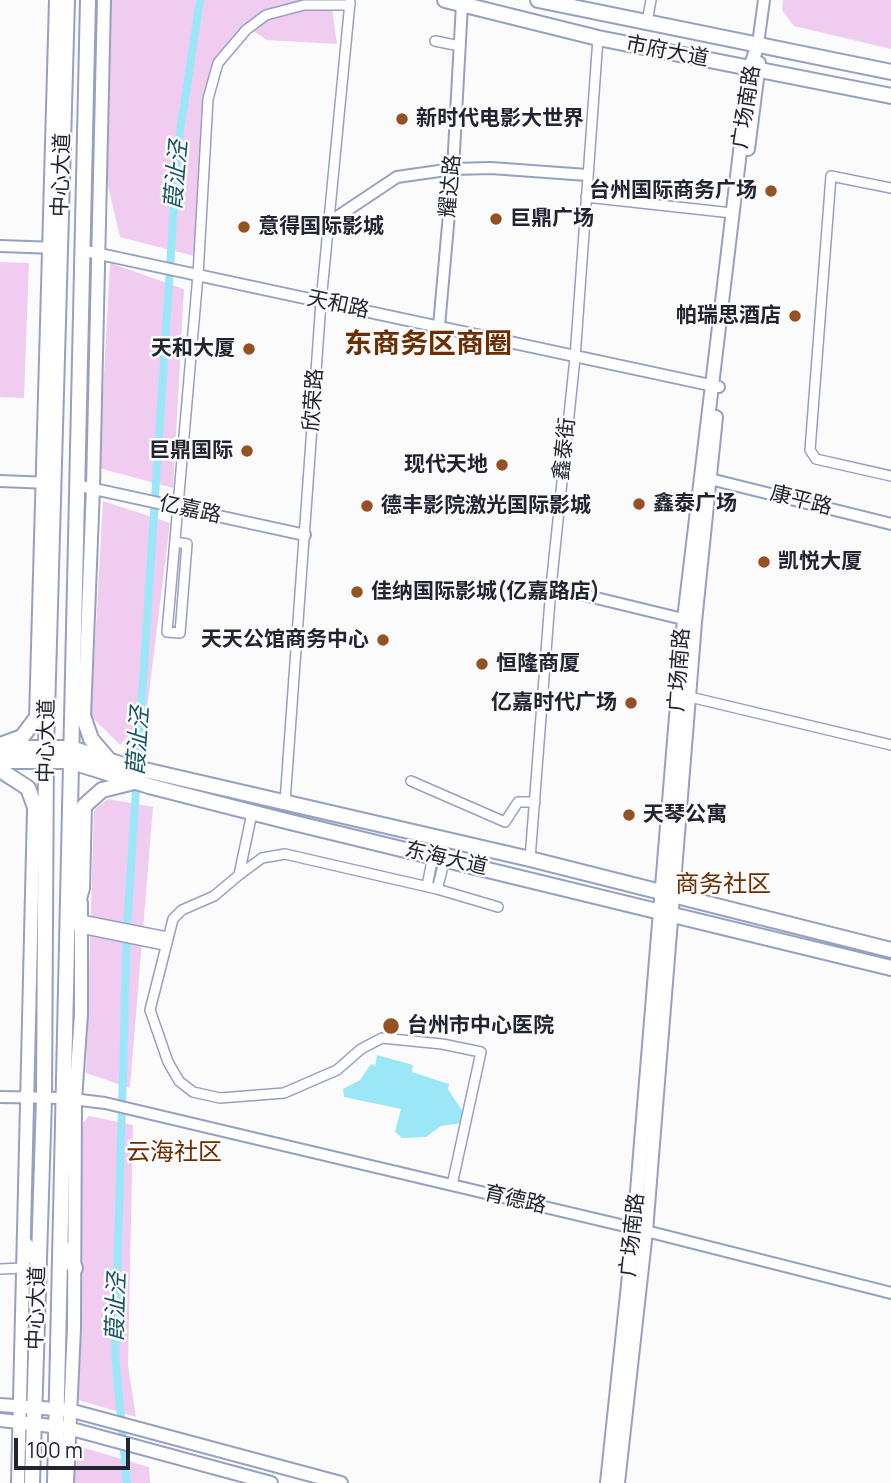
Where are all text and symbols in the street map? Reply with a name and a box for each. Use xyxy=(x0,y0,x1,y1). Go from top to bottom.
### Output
street label: 市府大道 xyxy=(623,32,711,72)
street label: 广场南路 xyxy=(728,64,766,150)
place label: 新时代电影大世界 xyxy=(416,106,584,132)
marker: 新时代电影大世界 xyxy=(394,111,410,127)
street label: 中心大道 xyxy=(48,133,76,217)
water label: 葭沚泾 xyxy=(160,139,194,211)
street label: 耀达路 xyxy=(436,154,466,218)
place label: 台州国际商务广场 xyxy=(589,178,757,204)
marker: 台州国际商务广场 xyxy=(763,183,779,199)
place label: 巨鼎广场 xyxy=(510,206,594,232)
marker: 巨鼎广场 xyxy=(488,211,504,227)
place label: 意得国际影城 xyxy=(258,214,384,240)
marker: 意得国际影城 xyxy=(236,219,252,235)
street label: 天和路 xyxy=(305,286,371,324)
place label: 帕瑞思酒店 xyxy=(676,303,781,329)
marker: 帕瑞思酒店 xyxy=(787,308,803,324)
district label: 东商务区商圈 xyxy=(344,328,512,362)
place label: 天和大厦 xyxy=(151,336,235,362)
marker: 天和大厦 xyxy=(241,341,257,357)
street label: 欣荣路 xyxy=(299,368,329,432)
street label: 鑫泰街 xyxy=(549,416,581,482)
place label: 巨鼎国际 xyxy=(149,438,233,464)
marker: 巨鼎国际 xyxy=(239,443,255,459)
place label: 现代天地 xyxy=(404,452,488,478)
marker: 现代天地 xyxy=(494,457,510,473)
street label: 康平路 xyxy=(767,481,835,521)
street label: 亿嘉路 xyxy=(157,491,223,529)
place label: 鑫泰广场 xyxy=(653,491,737,517)
place label: 德丰影院激光国际影城 xyxy=(381,493,591,519)
marker: 鑫泰广场 xyxy=(631,496,647,512)
marker: 德丰影院激光国际影城 xyxy=(359,498,375,514)
place label: 凯悦大厦 xyxy=(778,549,862,575)
marker: 凯悦大厦 xyxy=(756,554,772,570)
place label: 佳纳国际影城(亿嘉路店) xyxy=(371,579,600,605)
marker: 佳纳国际影城(亿嘉路店) xyxy=(349,584,365,600)
place label: 天天公馆商务中心 xyxy=(201,627,369,653)
street label: 广场南路 xyxy=(665,627,695,713)
marker: 天天公馆商务中心 xyxy=(375,632,391,648)
place label: 恒隆商厦 xyxy=(496,651,580,677)
marker: 恒隆商厦 xyxy=(474,656,490,672)
place label: 亿嘉时代广场 xyxy=(491,690,617,716)
marker: 亿嘉时代广场 xyxy=(623,695,639,711)
street label: 中心大道 xyxy=(34,699,60,783)
water label: 葭沚泾 xyxy=(123,706,155,776)
place label: 天琴公寓 xyxy=(643,802,727,828)
marker: 天琴公寓 xyxy=(621,807,637,823)
street label: 东海大道 xyxy=(402,837,490,881)
district label: 商务社区 xyxy=(675,871,771,899)
place label: 台州市中心医院 xyxy=(407,1013,554,1039)
marker: 台州市中心医院 xyxy=(381,1016,401,1036)
district label: 云海社区 xyxy=(126,1139,222,1167)
street label: 育德路 xyxy=(481,1181,549,1219)
street label: 广场南路 xyxy=(616,1192,650,1278)
street label: 中心大道 xyxy=(23,1266,51,1350)
water label: 葭沚泾 xyxy=(102,1272,132,1342)
scale bar xyxy=(18,1424,133,1468)
text: 100 m xyxy=(27,1436,83,1464)

